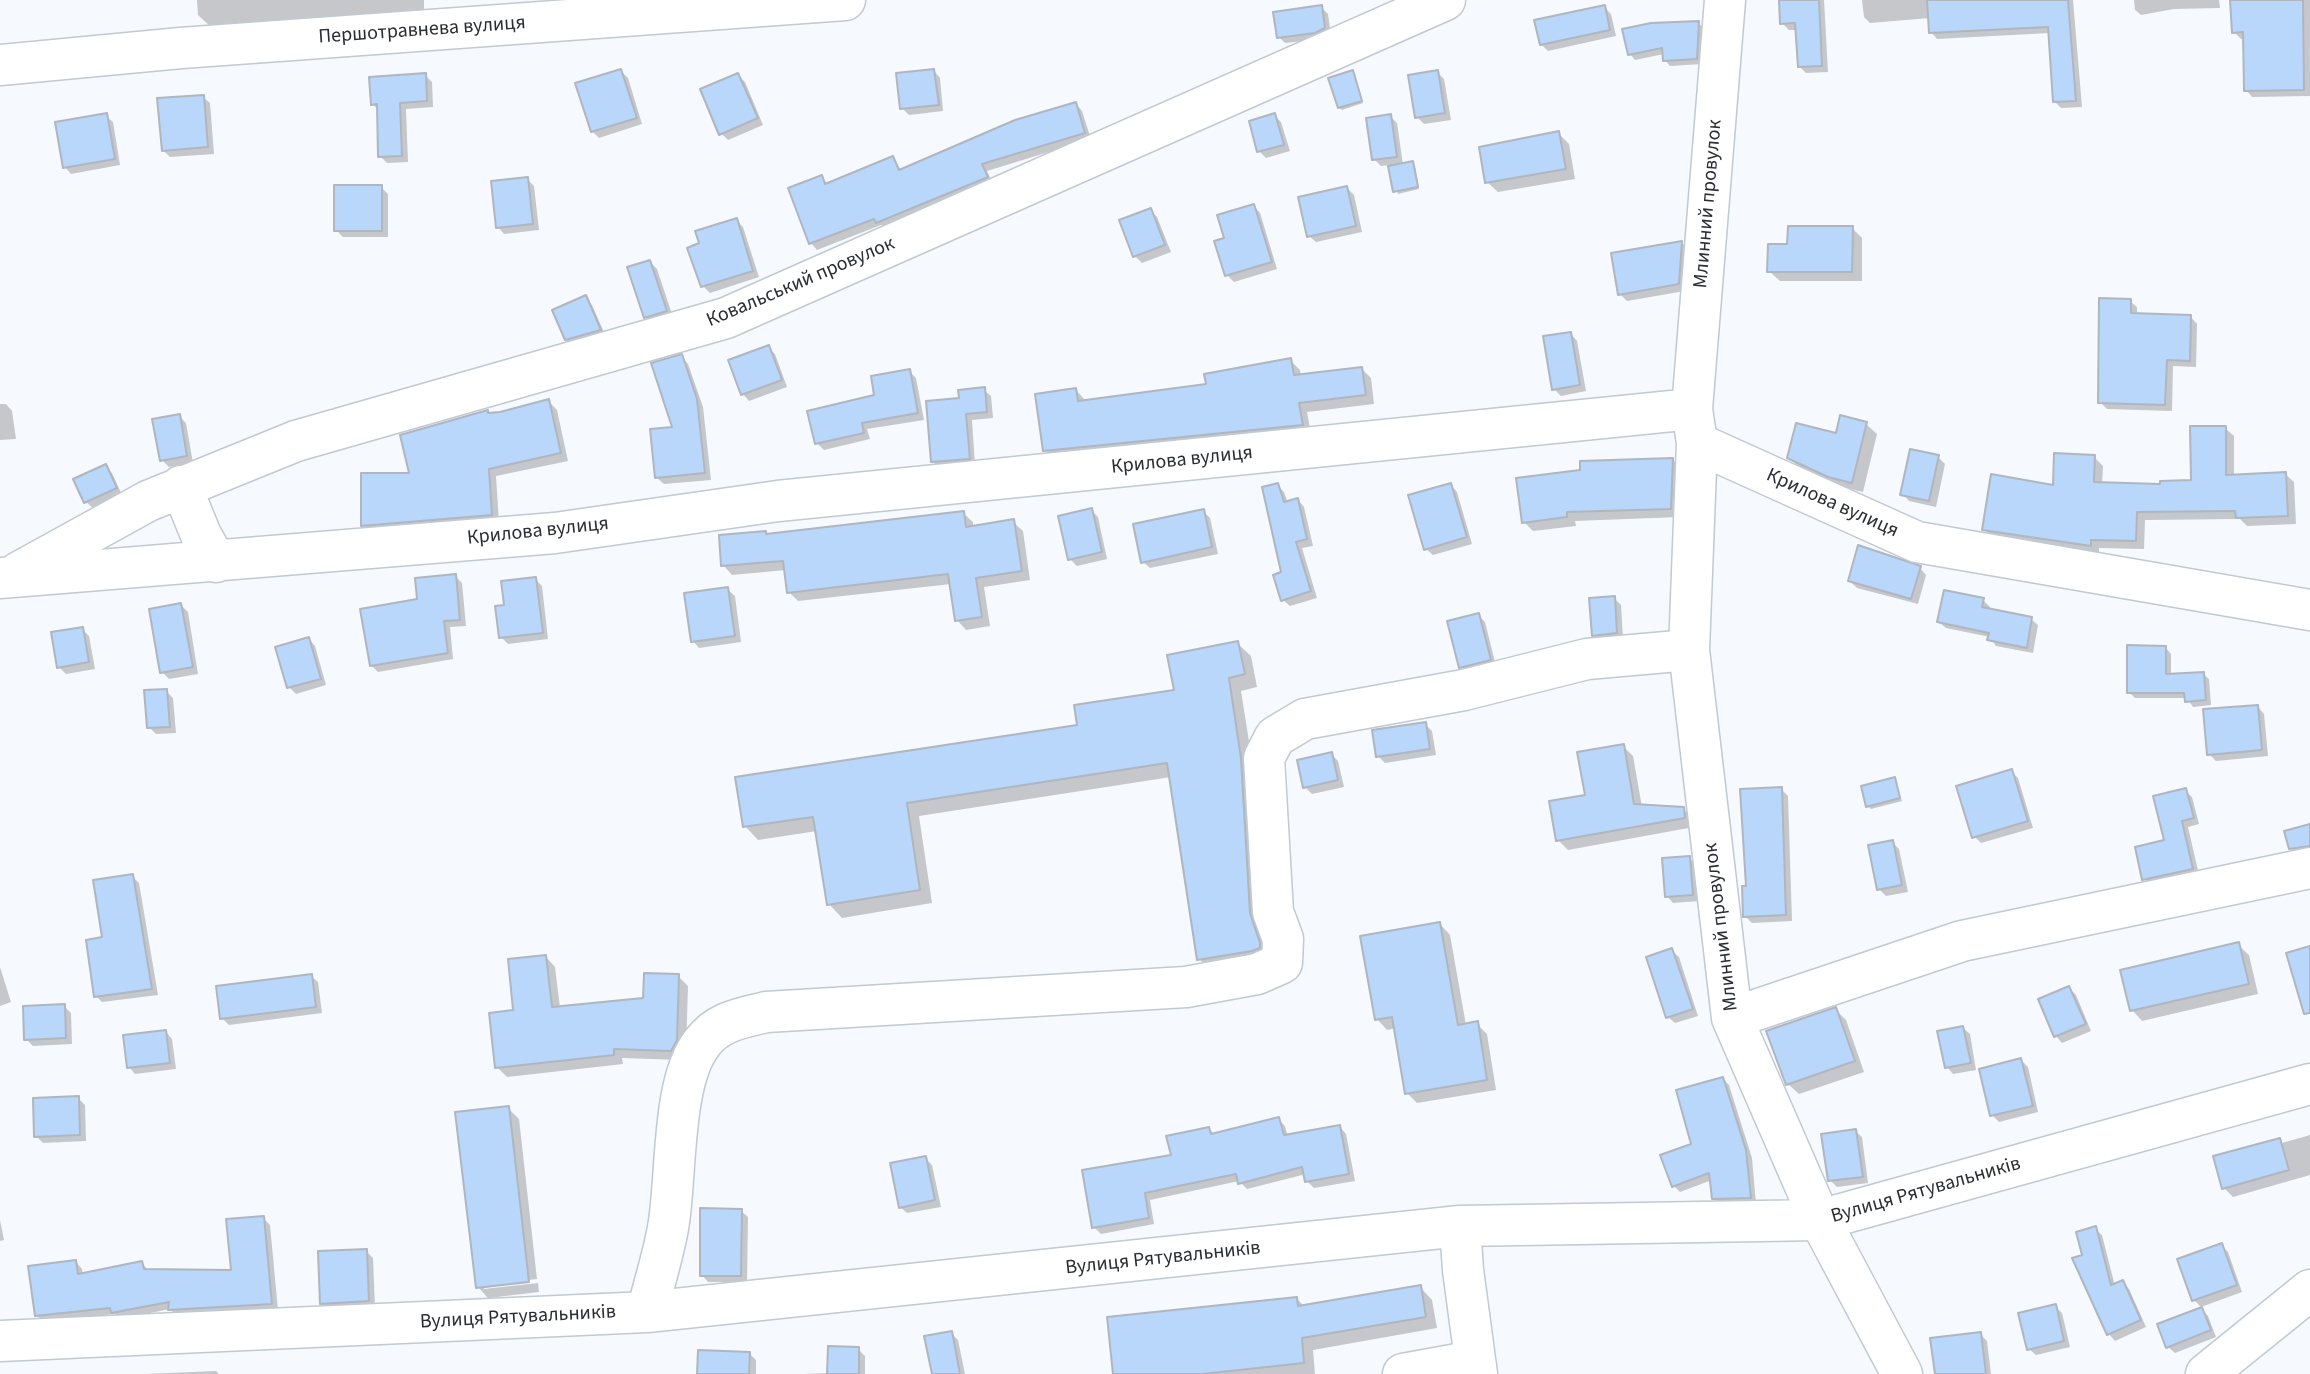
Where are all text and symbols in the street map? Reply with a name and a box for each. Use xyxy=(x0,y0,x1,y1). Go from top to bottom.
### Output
street label: Першотравнева вулиця xyxy=(318,12,526,50)
street label: Млинний провулок xyxy=(1690,119,1728,289)
street label: Ковальський провулок xyxy=(703,232,899,334)
street label: Крилова вулиця xyxy=(1110,442,1254,480)
street label: Крилова вулиця xyxy=(1762,464,1902,544)
street label: Крилова вулиця xyxy=(466,513,610,551)
street label: Млинний провулок xyxy=(1700,842,1744,1012)
street label: Вулиця Рятувальників xyxy=(1828,1152,2024,1230)
street label: Вулиця Рятувальників xyxy=(1064,1237,1262,1281)
street label: Вулиця Рятувальників xyxy=(419,1301,617,1335)

